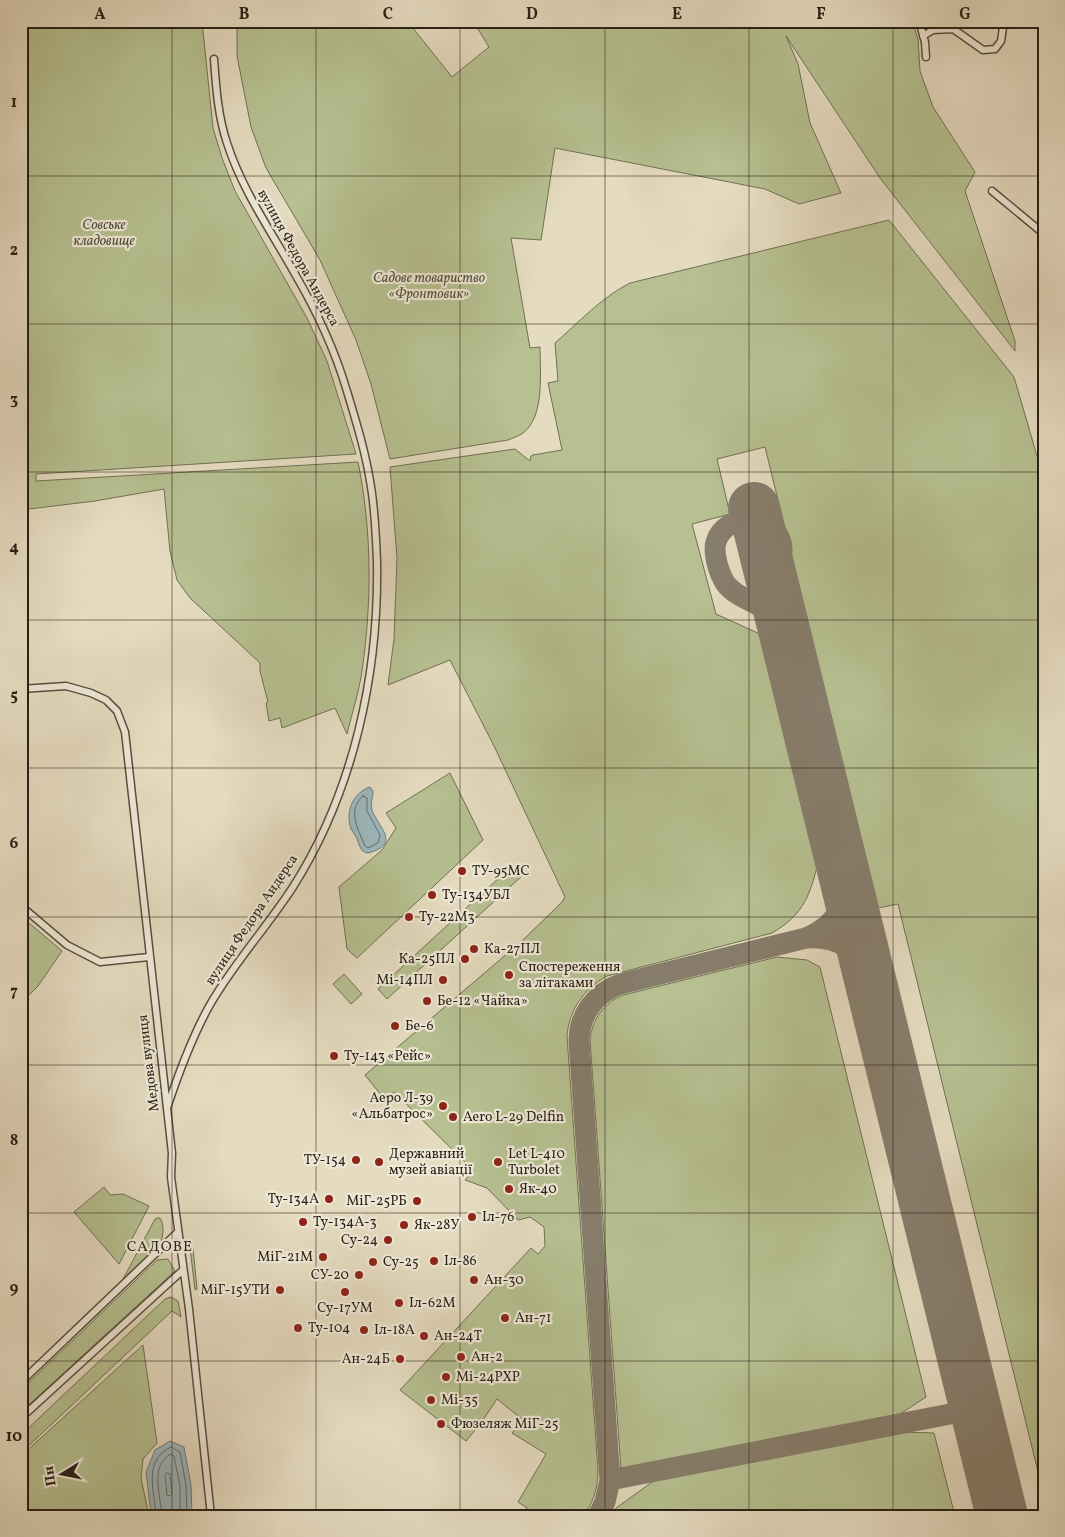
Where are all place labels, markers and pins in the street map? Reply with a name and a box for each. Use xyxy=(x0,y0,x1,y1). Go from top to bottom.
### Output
place label: ТУ-95МС xyxy=(472,862,530,881)
marker: ТУ-95МС xyxy=(456,865,468,877)
place label: Ту-134УБЛ xyxy=(442,886,510,905)
marker: Ту-134УБЛ xyxy=(426,889,438,901)
place label: Ту-22М3 xyxy=(419,908,475,927)
marker: Ту-22М3 xyxy=(403,911,415,923)
place label: Ка-27ПЛ xyxy=(484,940,540,959)
marker: Ка-27ПЛ xyxy=(468,943,480,955)
place label: Ка-25ПЛ xyxy=(399,950,455,969)
marker: Ка-25ПЛ xyxy=(459,953,471,965)
place label: Спостереження за літаками xyxy=(519,958,620,993)
marker: Спостереження за літаками xyxy=(503,969,515,981)
place label: Мі-14ПЛ xyxy=(376,971,433,990)
marker: Мі-14ПЛ xyxy=(437,974,449,986)
place label: Бе-12 «Чайка» xyxy=(437,992,528,1011)
marker: Бе-12 «Чайка» xyxy=(421,995,433,1007)
place label: Бе-6 xyxy=(405,1017,434,1036)
marker: Бе-6 xyxy=(389,1020,401,1032)
place label: Ту-143 «Рейс» xyxy=(344,1047,431,1066)
marker: Ту-143 «Рейс» xyxy=(328,1050,340,1062)
place label: Аеро Л-39 «Альбатрос» xyxy=(352,1089,433,1124)
marker: Аеро Л-39 «Альбатрос» xyxy=(437,1100,449,1112)
place label: Aero L-29 Delfin xyxy=(463,1108,564,1127)
marker: Aero L-29 Delfin xyxy=(447,1111,459,1123)
place label: Державний музей авіації xyxy=(389,1145,472,1180)
place label: Let L-410 Turbolet xyxy=(508,1145,565,1180)
place label: ТУ-154 xyxy=(304,1151,346,1170)
marker: ТУ-154 xyxy=(350,1154,362,1166)
marker: Державний музей авіації xyxy=(373,1156,385,1168)
marker: Let L-410 Turbolet xyxy=(492,1156,504,1168)
place label: Як-40 xyxy=(519,1180,557,1199)
marker: Як-40 xyxy=(503,1183,515,1195)
place label: Ту-134А xyxy=(268,1190,319,1209)
place label: МіГ-25РБ xyxy=(346,1192,407,1211)
marker: Ту-134А xyxy=(323,1193,335,1205)
marker: МіГ-25РБ xyxy=(411,1195,423,1207)
place label: Іл-76 xyxy=(482,1208,514,1227)
marker: Іл-76 xyxy=(466,1211,478,1223)
place label: Ту-134А-3 xyxy=(313,1213,377,1232)
marker: Ту-134А-3 xyxy=(297,1216,309,1228)
place label: Як-28У xyxy=(414,1216,460,1235)
marker: Як-28У xyxy=(398,1219,410,1231)
place label: Су-24 xyxy=(341,1231,378,1250)
marker: Су-24 xyxy=(382,1234,394,1246)
place label: МіГ-21М xyxy=(257,1248,313,1267)
marker: МіГ-21М xyxy=(317,1251,329,1263)
place label: Іл-86 xyxy=(444,1252,477,1271)
place label: Су-25 xyxy=(383,1253,419,1272)
marker: Іл-86 xyxy=(428,1255,440,1267)
marker: Су-25 xyxy=(367,1256,379,1268)
place label: СУ-20 xyxy=(311,1266,349,1285)
marker: СУ-20 xyxy=(353,1269,365,1281)
place label: Ан-30 xyxy=(484,1271,524,1290)
marker: Ан-30 xyxy=(468,1274,480,1286)
place label: МіГ-15УТИ xyxy=(201,1281,270,1300)
marker: МіГ-15УТИ xyxy=(274,1284,286,1296)
marker: Су-17УМ xyxy=(339,1286,351,1298)
place label: Іл-62М xyxy=(409,1294,456,1313)
marker: Іл-62М xyxy=(393,1297,405,1309)
place label: Су-17УМ xyxy=(317,1299,373,1318)
place label: Ан-71 xyxy=(515,1309,551,1328)
marker: Ан-71 xyxy=(499,1312,511,1324)
place label: Ту-104 xyxy=(308,1319,350,1338)
place label: Іл-18А xyxy=(374,1321,415,1340)
marker: Ту-104 xyxy=(292,1322,304,1334)
marker: Іл-18А xyxy=(358,1324,370,1336)
place label: Ан-24Т xyxy=(434,1327,482,1346)
marker: Ан-24Т xyxy=(418,1330,430,1342)
place label: Ан-2 xyxy=(471,1348,503,1367)
place label: Ан-24Б xyxy=(342,1350,390,1369)
marker: Ан-2 xyxy=(455,1351,467,1363)
marker: Ан-24Б xyxy=(394,1353,406,1365)
place label: Мі-24РХР xyxy=(456,1368,520,1387)
marker: Мі-24РХР xyxy=(440,1371,452,1383)
place label: Мі-35 xyxy=(441,1391,478,1410)
marker: Мі-35 xyxy=(425,1394,437,1406)
place label: Фюзеляж МіГ-25 xyxy=(451,1415,559,1434)
marker: Фюзеляж МіГ-25 xyxy=(435,1418,447,1430)

